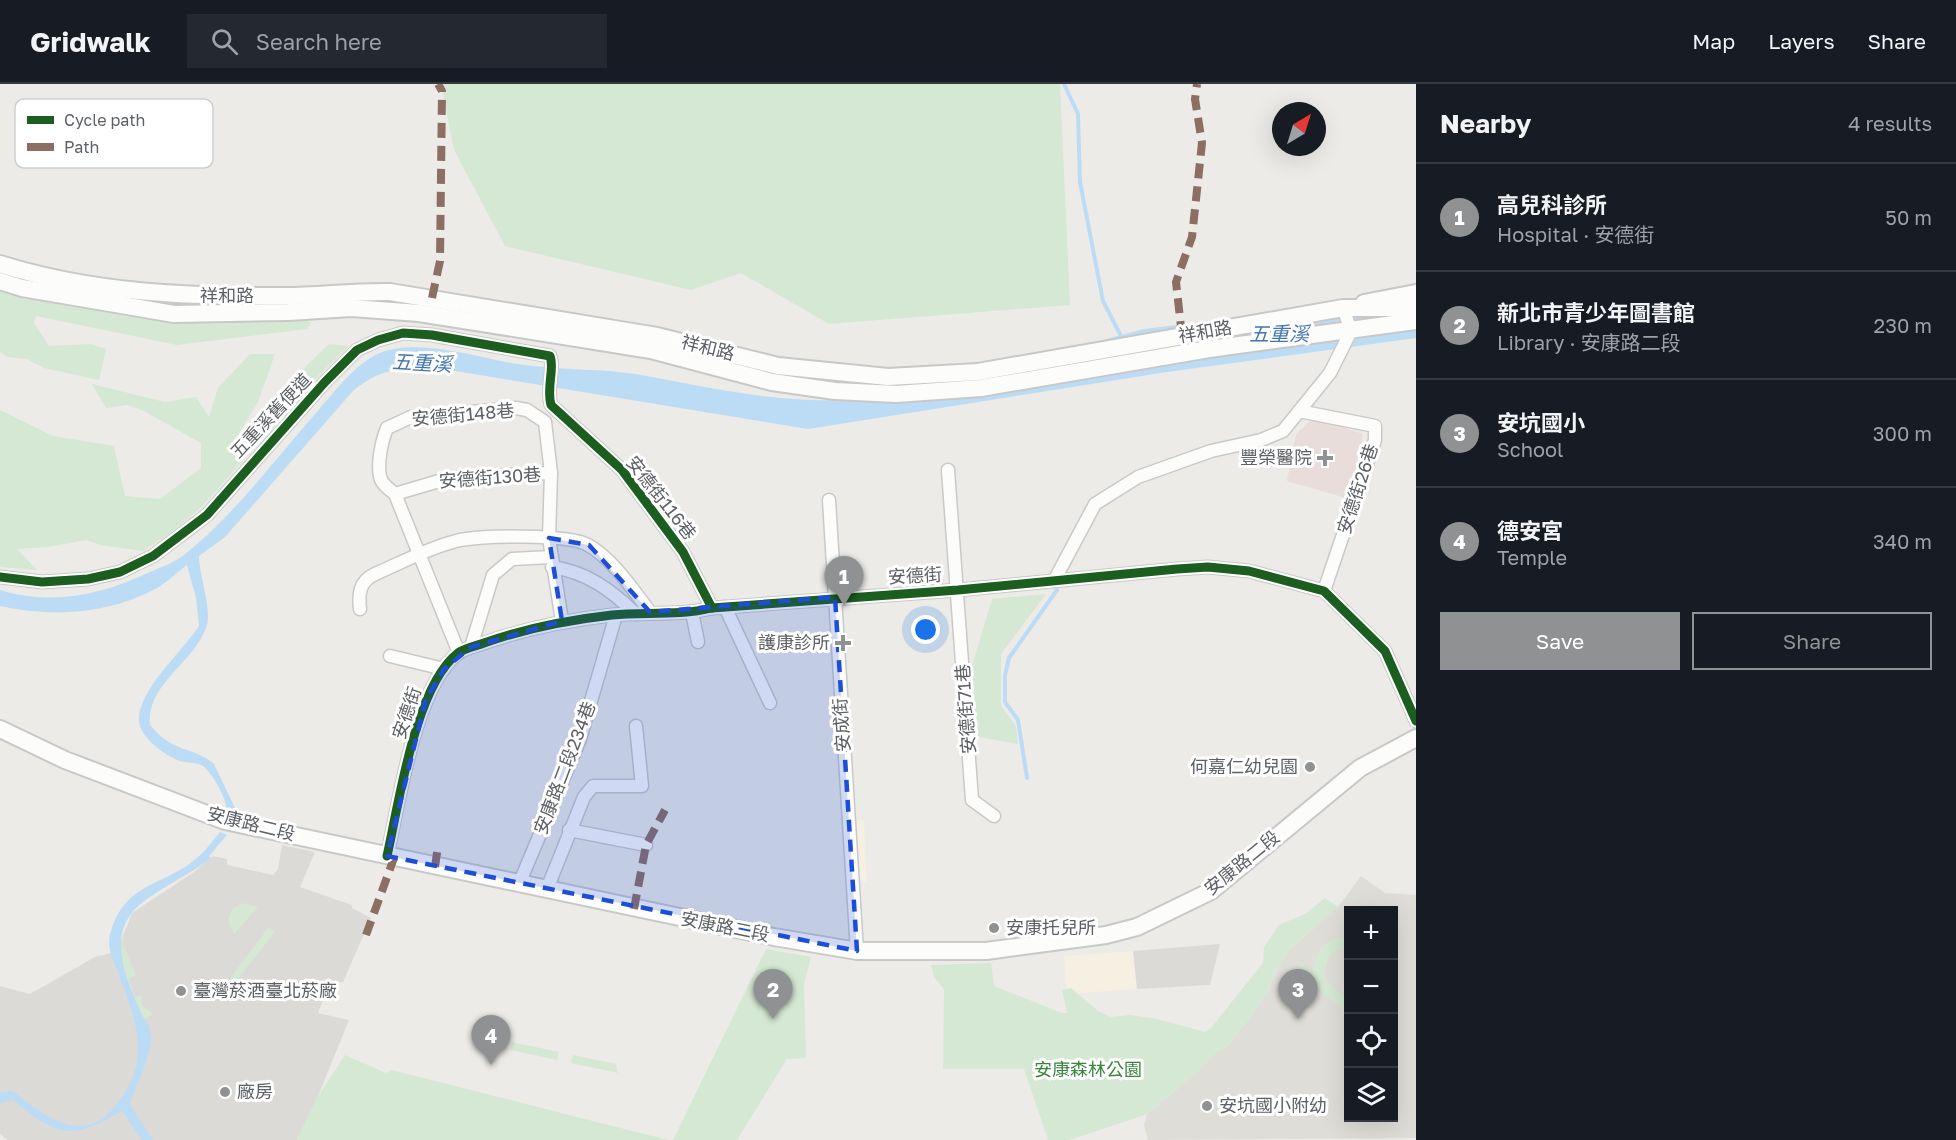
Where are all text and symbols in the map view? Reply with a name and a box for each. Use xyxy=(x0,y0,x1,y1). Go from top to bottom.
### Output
search box xyxy=(187,14,607,68)
text: Gridwalk xyxy=(30,25,151,58)
icon: search xyxy=(208,25,241,58)
text: Search here xyxy=(256,28,382,55)
text: Map xyxy=(1692,28,1735,54)
text: Layers xyxy=(1768,28,1835,54)
text: Share xyxy=(1868,28,1926,54)
legend xyxy=(15,99,213,168)
north arrow xyxy=(1272,102,1326,156)
text: Nearby xyxy=(1440,108,1531,139)
text: Cycle path xyxy=(64,110,145,130)
text: 4 results xyxy=(1848,111,1932,135)
text: Path xyxy=(64,137,99,157)
text: 高兒科診所 xyxy=(1497,191,1607,218)
text: 1 xyxy=(1454,205,1465,229)
text: 50 m xyxy=(1885,205,1932,229)
text: Hospital · 安德街 xyxy=(1497,222,1654,246)
street label: 祥和路 xyxy=(200,284,254,306)
text: 新北市青少年圖書館 xyxy=(1497,299,1695,326)
text: 2 xyxy=(1453,313,1466,337)
text: 230 m xyxy=(1874,313,1932,337)
street label: 祥和路 xyxy=(1176,315,1233,347)
water label: 五重溪 xyxy=(1249,321,1312,345)
street label: 祥和路 xyxy=(679,330,737,364)
text: Library · 安康路二段 xyxy=(1497,330,1681,354)
water label: 五重溪 xyxy=(391,348,456,376)
street label: 五重溪舊便道 xyxy=(225,368,315,462)
street label: 安德街148巷 xyxy=(411,399,515,429)
text: 安坑國小 xyxy=(1497,409,1585,436)
text: 3 xyxy=(1453,421,1466,445)
text: 300 m xyxy=(1873,421,1932,445)
text: School xyxy=(1497,437,1563,461)
street label: 安德街26巷 xyxy=(1332,441,1382,536)
place label: 豐榮醫院 xyxy=(1240,446,1312,468)
marker: 豐榮醫院 xyxy=(1316,449,1334,467)
street label: 安德街116巷 xyxy=(622,451,701,544)
street label: 安德街130巷 xyxy=(438,462,542,492)
text: 德安宮 xyxy=(1497,517,1563,544)
text: 4 xyxy=(1453,529,1466,553)
text: 340 m xyxy=(1873,529,1932,553)
text: Temple xyxy=(1497,545,1567,569)
pin: 1 xyxy=(824,556,864,606)
street label: 安德街 xyxy=(887,563,942,587)
button: Save xyxy=(1440,612,1680,670)
button: Share xyxy=(1692,612,1932,670)
your location xyxy=(911,615,940,644)
place label: 護康診所 xyxy=(758,631,830,653)
marker: 護康診所 xyxy=(834,634,852,652)
street label: 安德街71巷 xyxy=(951,663,979,755)
street label: 安德街 xyxy=(387,684,425,742)
street label: 安成街 xyxy=(828,697,854,753)
street label: 安康路二段234巷 xyxy=(529,698,599,837)
place label: 何嘉仁幼兒園 xyxy=(1190,755,1298,777)
marker: 何嘉仁幼兒園 xyxy=(1303,760,1317,774)
street label: 安康路二段 xyxy=(205,801,298,845)
street label: 安康路二段 xyxy=(1199,825,1283,899)
map controls xyxy=(1344,906,1398,1122)
button: + xyxy=(1344,906,1398,960)
street label: 安康路二段 xyxy=(679,907,771,945)
place label: 安康托兒所 xyxy=(1006,916,1096,938)
marker: 安康托兒所 xyxy=(987,921,1001,935)
button: − xyxy=(1344,960,1398,1014)
pin: 2 xyxy=(754,970,792,1019)
pin: 3 xyxy=(1278,970,1318,1019)
place label: 臺灣菸酒臺北菸廠 xyxy=(193,979,337,1001)
marker: 臺灣菸酒臺北菸廠 xyxy=(174,984,188,998)
button: locate xyxy=(1344,1014,1398,1068)
pin: 4 xyxy=(472,1016,510,1065)
park label: 安康森林公園 xyxy=(1034,1058,1142,1080)
button: layers xyxy=(1344,1068,1398,1122)
place label: 廠房 xyxy=(237,1080,273,1102)
marker: 廠房 xyxy=(218,1085,232,1099)
place label: 安坑國小附幼 xyxy=(1219,1094,1327,1116)
marker: 安坑國小附幼 xyxy=(1200,1099,1214,1113)

